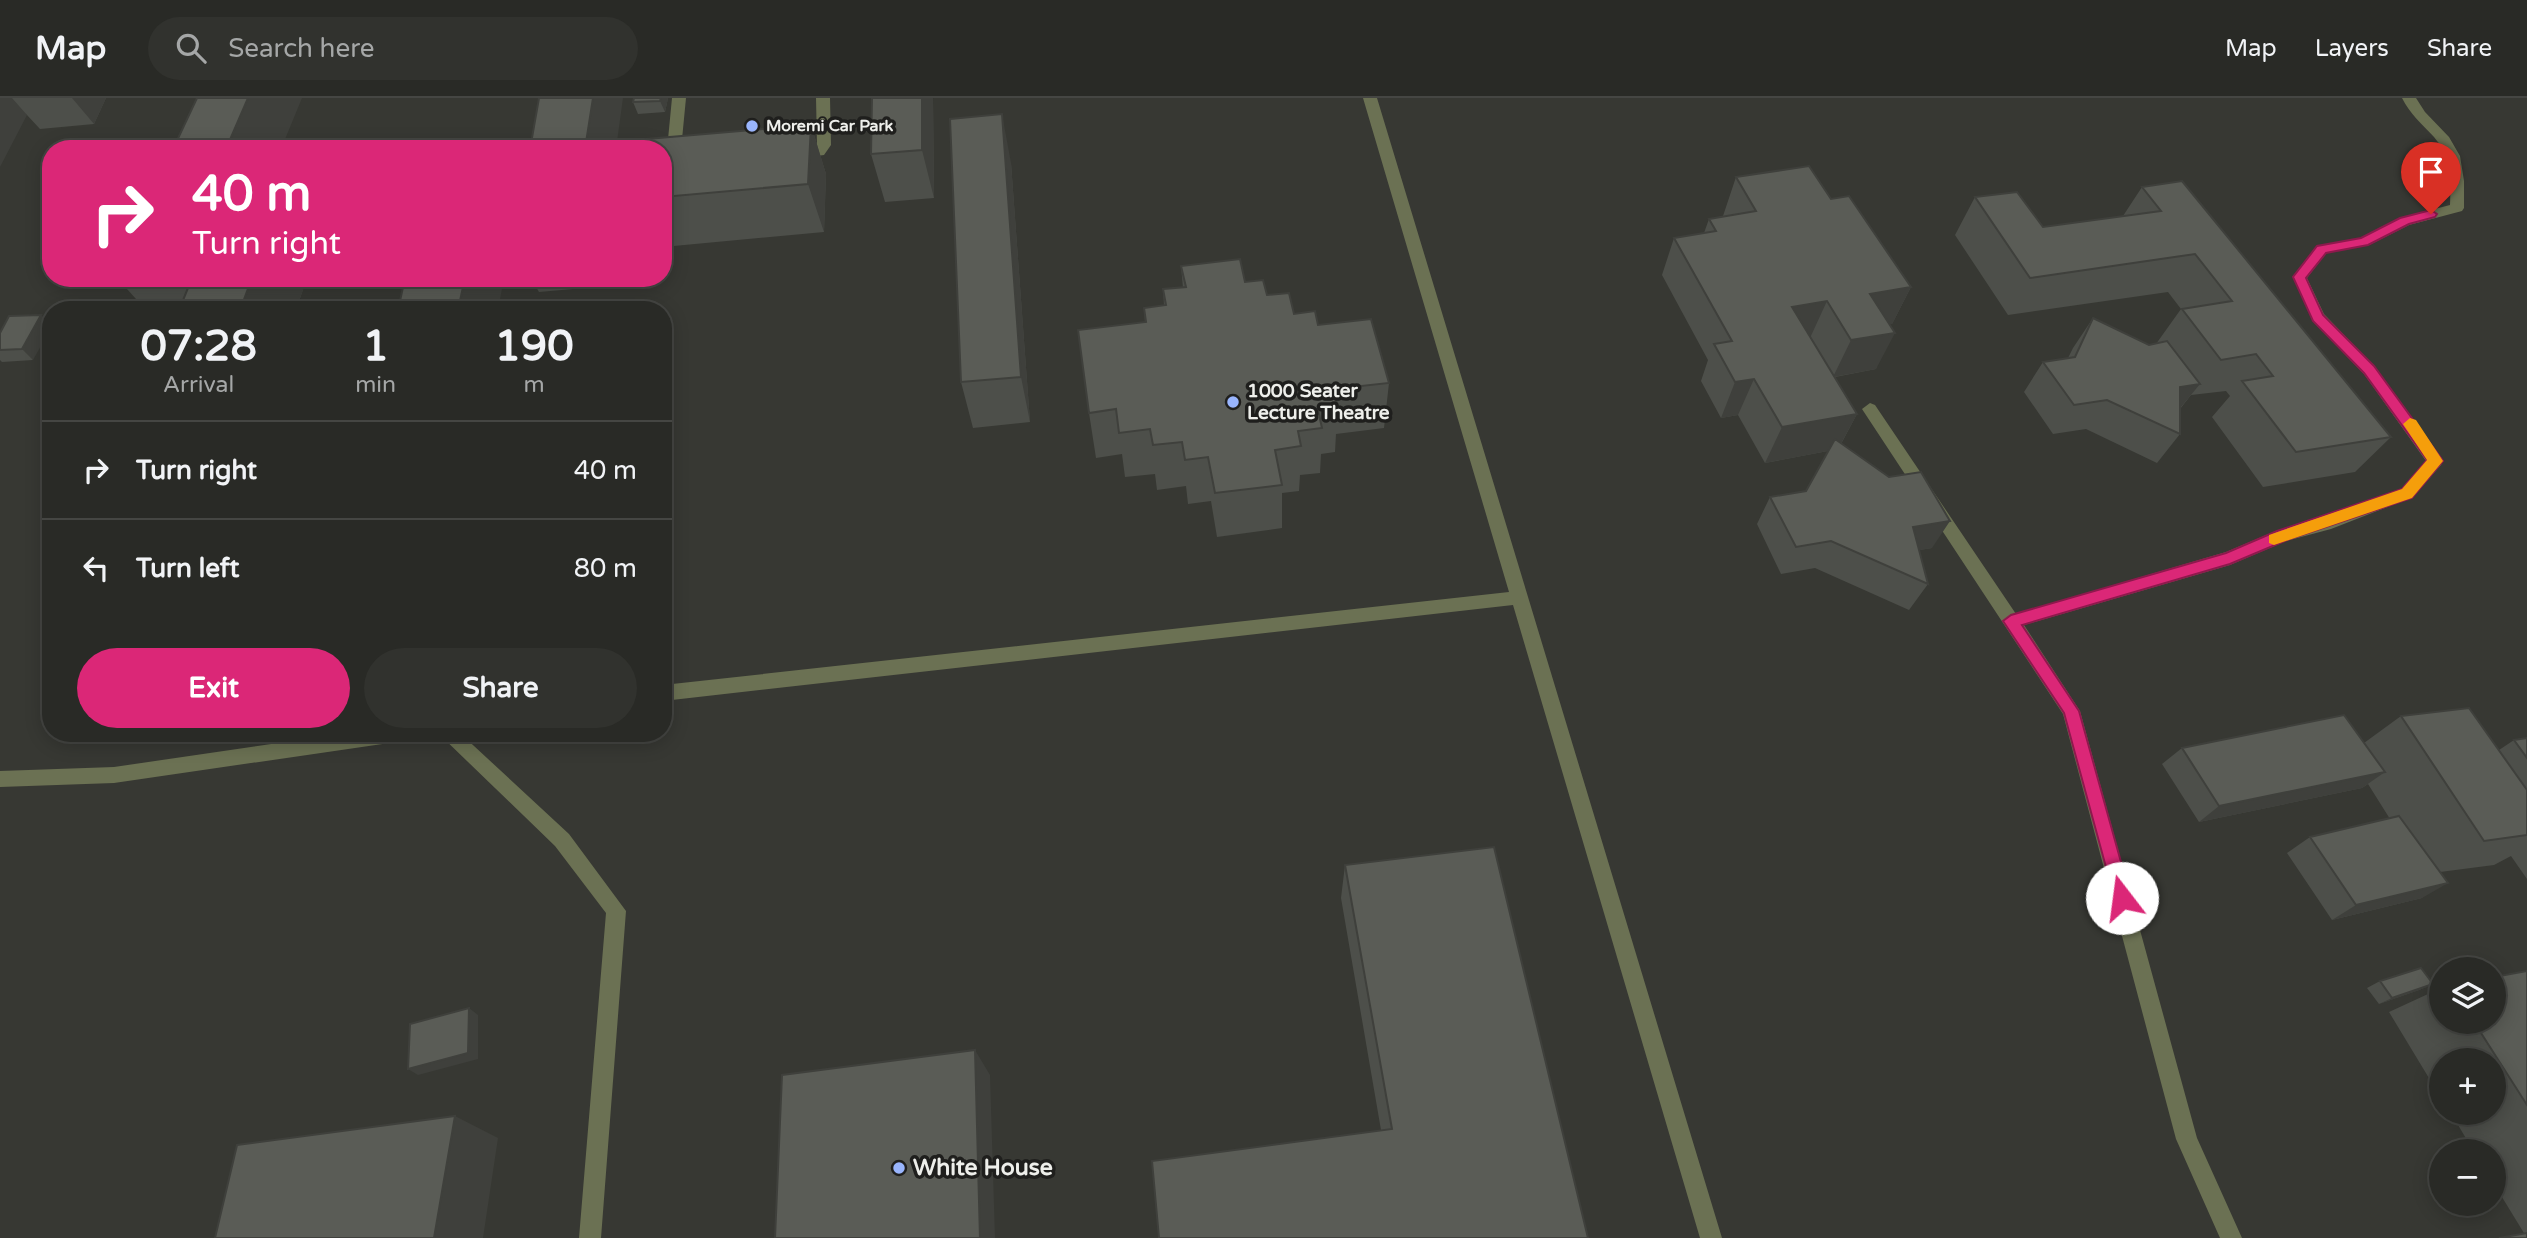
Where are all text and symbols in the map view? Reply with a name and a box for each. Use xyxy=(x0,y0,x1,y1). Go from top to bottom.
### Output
search box xyxy=(148,17,638,80)
text: Map xyxy=(35,29,106,68)
icon: search xyxy=(172,29,210,67)
text: Search here xyxy=(228,33,374,64)
text: Map xyxy=(2225,34,2277,63)
text: Layers xyxy=(2315,34,2389,63)
text: Share xyxy=(2427,34,2492,63)
place label: Moremi Car Park xyxy=(766,116,894,136)
marker: Moremi Car Park xyxy=(744,118,760,134)
pin xyxy=(2401,142,2461,214)
icon: arrive xyxy=(2412,153,2450,191)
text: 40 m xyxy=(192,165,311,224)
icon: right xyxy=(77,168,168,259)
text: Turn right xyxy=(192,225,341,263)
text: 07:28 xyxy=(140,321,257,372)
text: 1 xyxy=(362,321,389,372)
text: 190 xyxy=(494,321,574,372)
text: Arrival xyxy=(163,371,234,399)
text: min xyxy=(355,371,396,399)
text: m xyxy=(523,371,545,399)
place label: 1000 Seater Lecture Theatre xyxy=(1247,380,1390,424)
marker: 1000 Seater Lecture Theatre xyxy=(1225,394,1241,410)
icon: right xyxy=(77,451,115,489)
text: Turn right xyxy=(136,455,257,486)
text: 40 m xyxy=(574,455,637,486)
icon: left xyxy=(77,549,115,587)
text: Turn left xyxy=(136,553,239,584)
text: 80 m xyxy=(574,553,637,584)
button: Exit xyxy=(77,648,350,728)
button: Share xyxy=(364,648,637,728)
position arrow xyxy=(2085,861,2159,935)
map controls xyxy=(2429,957,2506,1216)
button: layers xyxy=(2429,957,2506,1034)
button: + xyxy=(2429,1048,2506,1125)
button: − xyxy=(2429,1139,2506,1216)
place label: White House xyxy=(913,1154,1053,1182)
marker: White House xyxy=(891,1160,907,1176)

